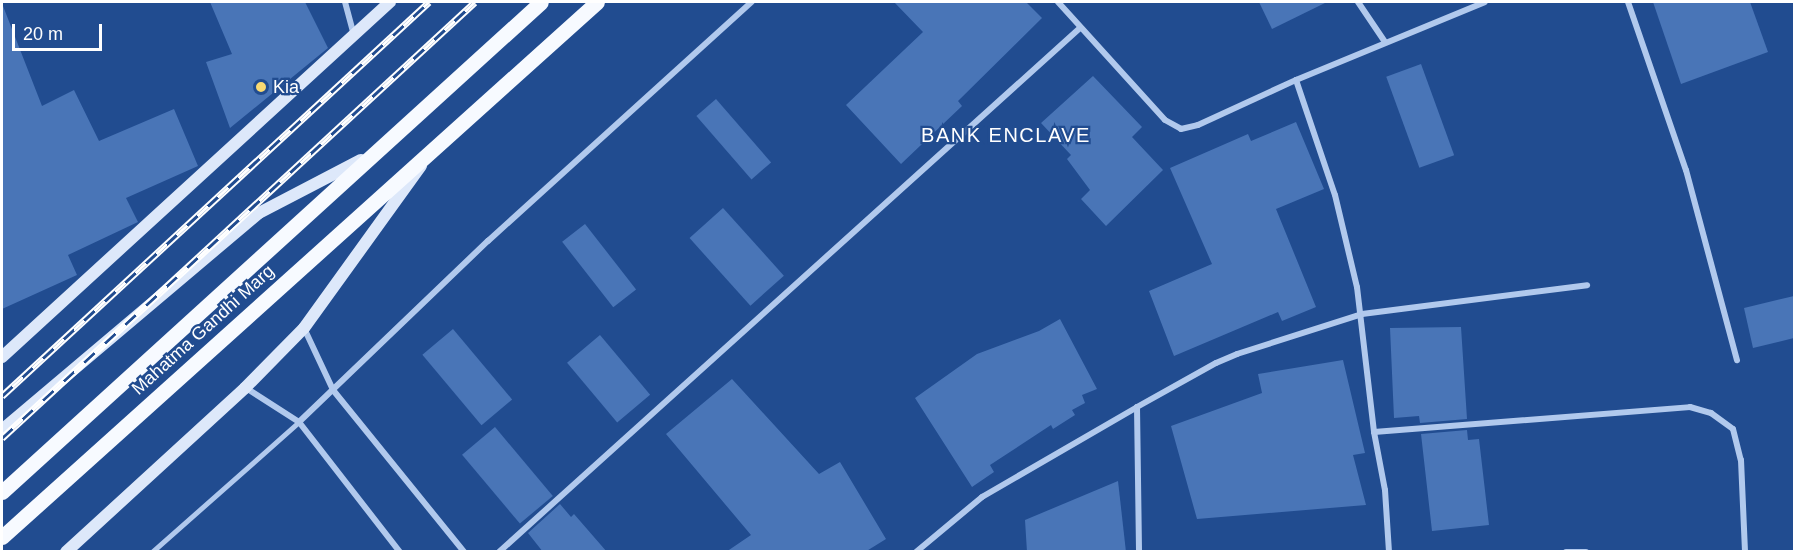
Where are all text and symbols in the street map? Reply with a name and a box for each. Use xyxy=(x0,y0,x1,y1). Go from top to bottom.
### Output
scale bar xyxy=(15,12,105,50)
text: 20 m xyxy=(23,24,63,44)
place label: Kia xyxy=(273,76,299,98)
marker: Kia xyxy=(254,80,268,94)
district label: BANK ENCLAVE xyxy=(921,123,1091,147)
street label: Mahatma Gandhi Marg xyxy=(127,260,279,400)

